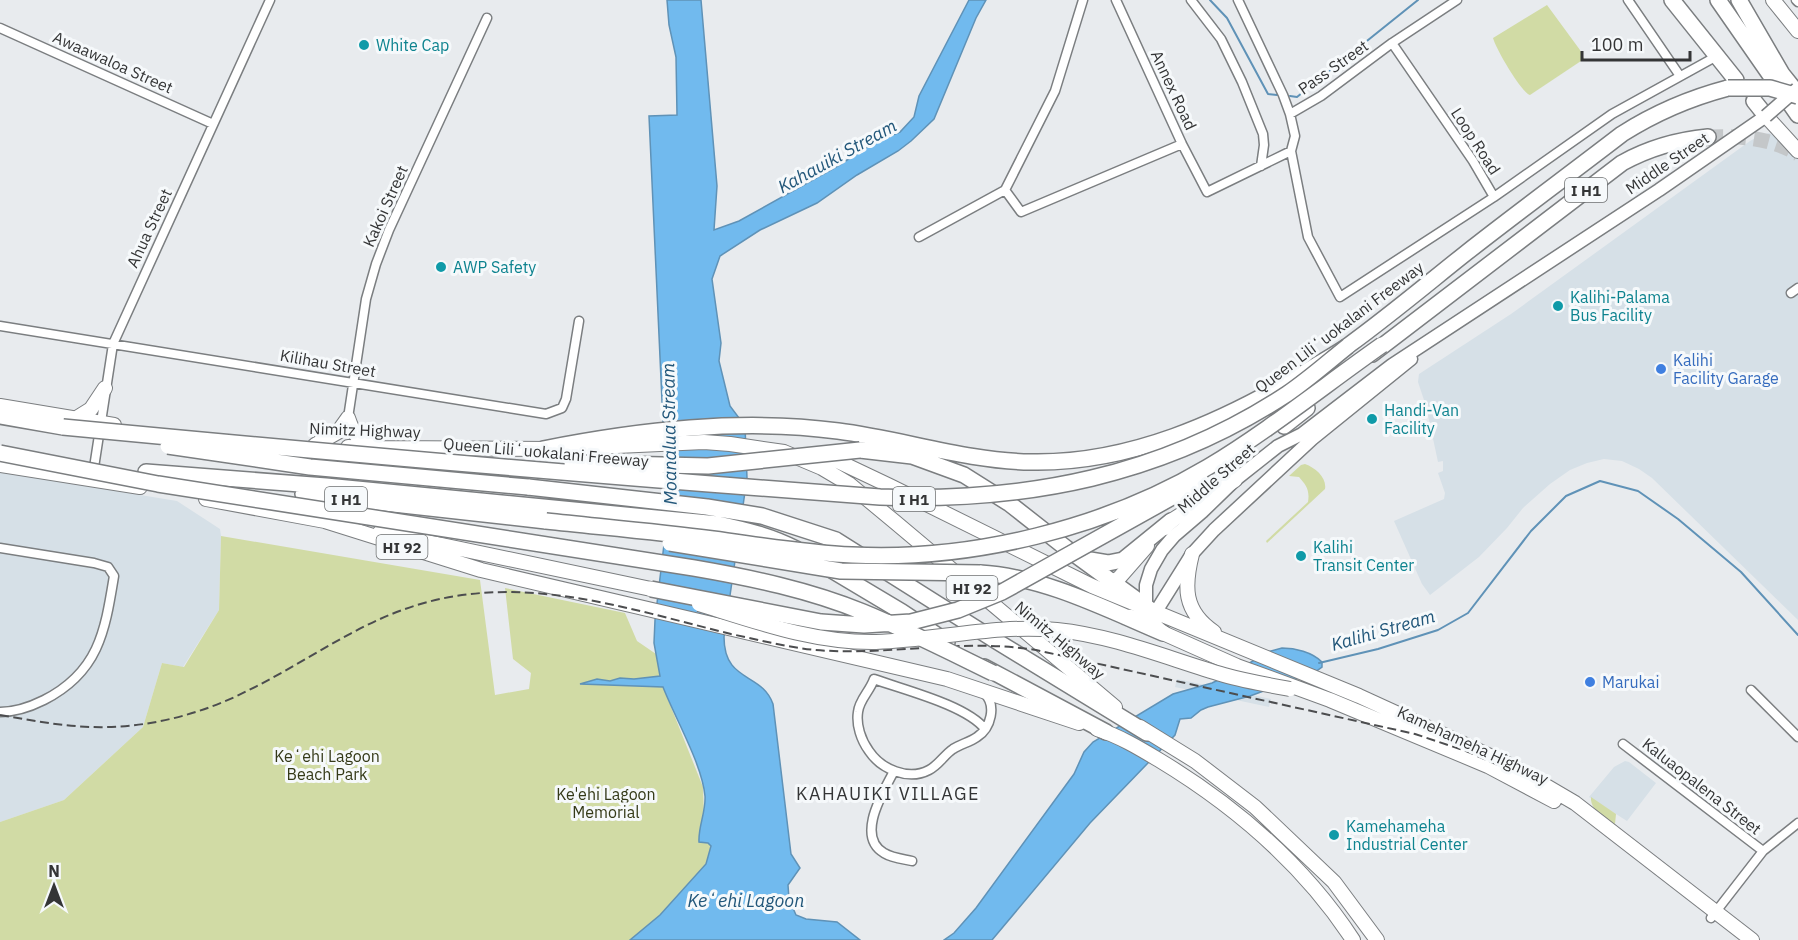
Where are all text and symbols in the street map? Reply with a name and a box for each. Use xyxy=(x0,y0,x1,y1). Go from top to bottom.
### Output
scale bar xyxy=(1582,24,1690,62)
street label: Awaawaloa Street xyxy=(50,27,176,97)
text: 100 m xyxy=(1591,33,1643,56)
place label: White Cap xyxy=(376,35,449,55)
street label: Pass Street xyxy=(1294,36,1372,98)
marker: White Cap xyxy=(357,38,371,52)
street label: Annex Road xyxy=(1147,47,1201,133)
street label: Loop Road xyxy=(1447,104,1505,178)
water label: Kahauiki Stream xyxy=(774,114,900,198)
street label: Middle Street xyxy=(1621,128,1713,198)
street label: Kakoi Street xyxy=(358,162,412,250)
road number: I H1 xyxy=(1565,178,1607,202)
street label: Ahua Street xyxy=(122,185,176,271)
place label: AWP Safety xyxy=(453,257,536,277)
street label: Queen Liliʻuokalani Freeway xyxy=(1251,257,1427,397)
marker: AWP Safety xyxy=(434,260,448,274)
place label: Kalihi-Palama Bus Facility xyxy=(1570,287,1670,325)
marker: Kalihi-Palama Bus Facility xyxy=(1551,299,1565,313)
street label: Kilihau Street xyxy=(279,345,377,381)
place label: Kalihi Facility Garage xyxy=(1673,350,1779,388)
marker: Kalihi Facility Garage xyxy=(1654,362,1668,376)
water label: Moanalua Stream xyxy=(656,363,682,505)
place label: Handi-Van Facility xyxy=(1384,400,1459,438)
marker: Handi-Van Facility xyxy=(1365,412,1379,426)
street label: Nimitz Highway xyxy=(309,418,421,442)
street label: Queen Liliʻuokalani Freeway xyxy=(443,433,649,471)
street label: Middle Street xyxy=(1173,439,1259,517)
road number: I H1 xyxy=(325,487,367,511)
road number: I H1 xyxy=(893,487,935,511)
road number: HI 92 xyxy=(376,535,428,559)
place label: Kalihi Transit Center xyxy=(1313,537,1414,575)
marker: Kalihi Transit Center xyxy=(1294,549,1308,563)
road number: HI 92 xyxy=(946,576,998,600)
street label: Nimitz Highway xyxy=(1011,597,1109,683)
water label: Kalihi Stream xyxy=(1328,604,1438,656)
place label: Marukai xyxy=(1602,672,1659,692)
marker: Marukai xyxy=(1583,675,1597,689)
street label: Kamehameha Highway xyxy=(1394,701,1552,789)
street label: Kaluaopalena Street xyxy=(1638,733,1766,839)
park label: Keʻehi Lagoon Beach Park xyxy=(274,746,380,784)
district label: KAHAUIKI VILLAGE xyxy=(796,782,980,805)
park label: Ke'ehi Lagoon Memorial xyxy=(556,784,656,822)
place label: Kamehameha Industrial Center xyxy=(1346,816,1468,854)
marker: Kamehameha Industrial Center xyxy=(1327,828,1341,842)
north arrow xyxy=(24,856,84,916)
text: N xyxy=(48,861,60,881)
water label: Keʻehi Lagoon xyxy=(688,889,804,912)

